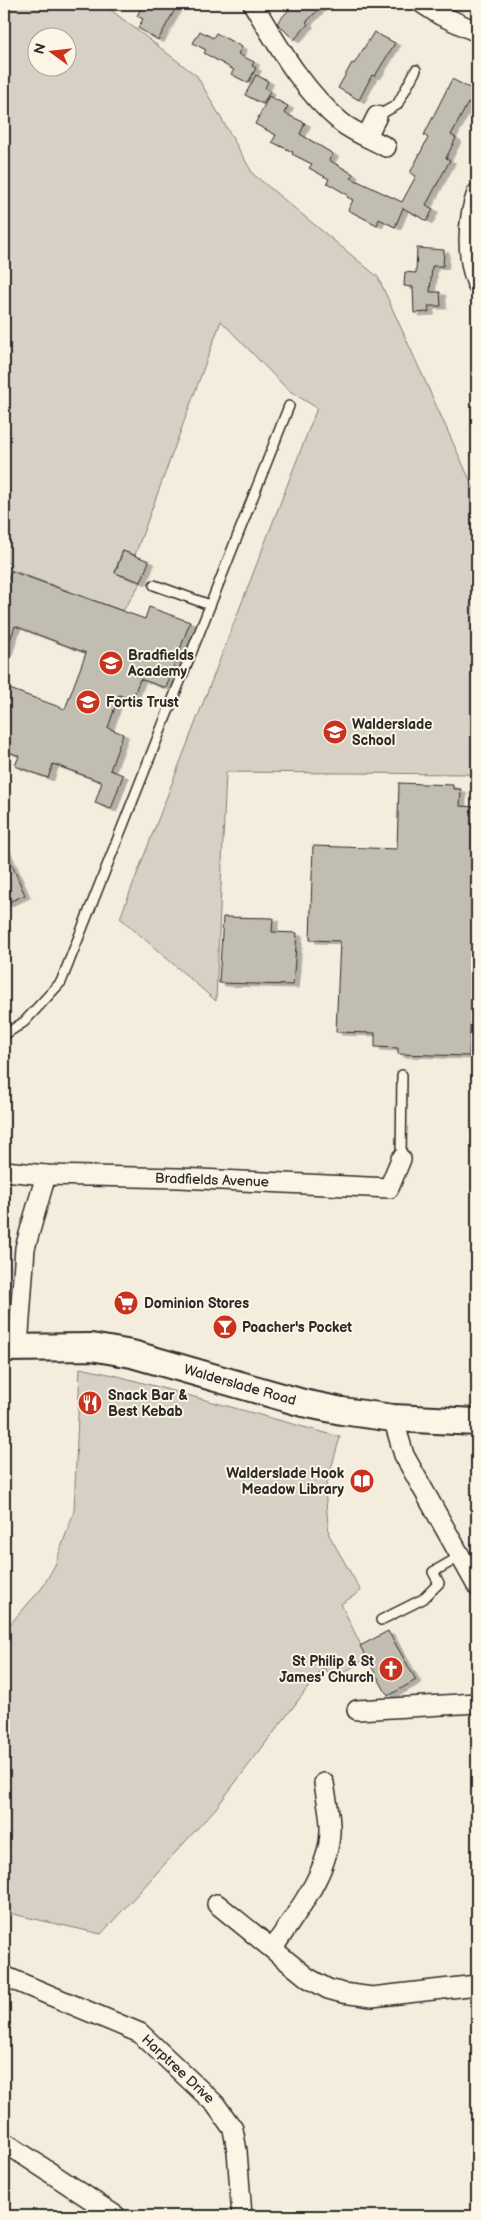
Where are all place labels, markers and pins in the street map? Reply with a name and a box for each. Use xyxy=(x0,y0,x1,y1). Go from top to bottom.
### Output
place label: Bradfields Academy xyxy=(127,647,194,680)
school or university icon: Bradfields Academy xyxy=(98,650,124,676)
school or university icon: Fortis Trust xyxy=(75,689,101,715)
place label: Fortis Trust xyxy=(106,694,179,711)
place label: Walderslade School xyxy=(352,716,432,749)
school or university icon: Walderslade School xyxy=(322,719,348,745)
supermarket icon: Dominion Stores xyxy=(113,1290,139,1316)
place label: Dominion Stores xyxy=(144,1295,249,1312)
bar icon: Poacher's Pocket xyxy=(212,1314,238,1340)
place label: Poacher's Pocket xyxy=(242,1319,352,1336)
place label: Snack Bar & Best Kebab xyxy=(108,1387,188,1420)
restaurant icon: Snack Bar & Best Kebab xyxy=(77,1390,103,1416)
place label: Walderslade Hook Meadow Library xyxy=(226,1465,345,1498)
library icon: Walderslade Hook Meadow Library xyxy=(349,1468,375,1494)
place label: St Philip & St James' Church xyxy=(279,1653,374,1686)
church icon: St Philip & St James' Church xyxy=(378,1656,404,1682)

